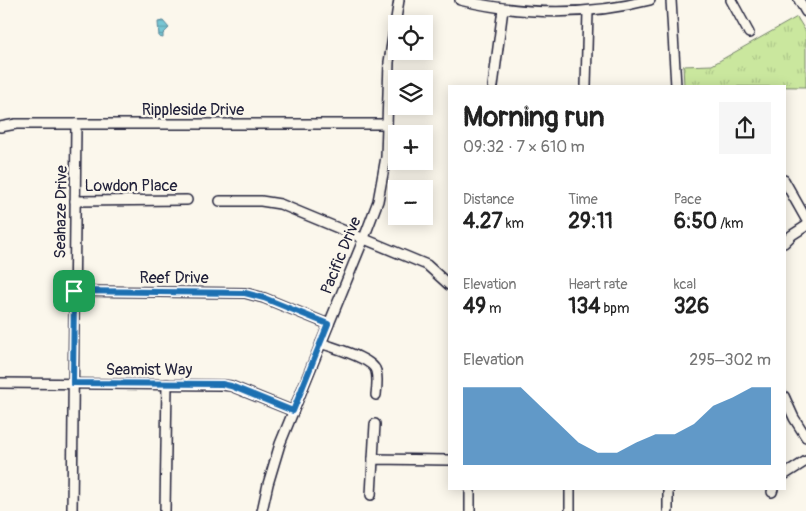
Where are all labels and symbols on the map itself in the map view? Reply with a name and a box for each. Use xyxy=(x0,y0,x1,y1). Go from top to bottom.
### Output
street label: Rippleside Drive xyxy=(142,100,244,120)
street label: Seahaze Drive xyxy=(50,165,72,259)
street label: Lowdon Place xyxy=(85,176,178,196)
street label: Pacific Drive xyxy=(316,214,366,297)
street label: Reef Drive xyxy=(139,268,209,288)
pin xyxy=(53,270,95,312)
street label: Seamist Way xyxy=(106,360,193,380)

